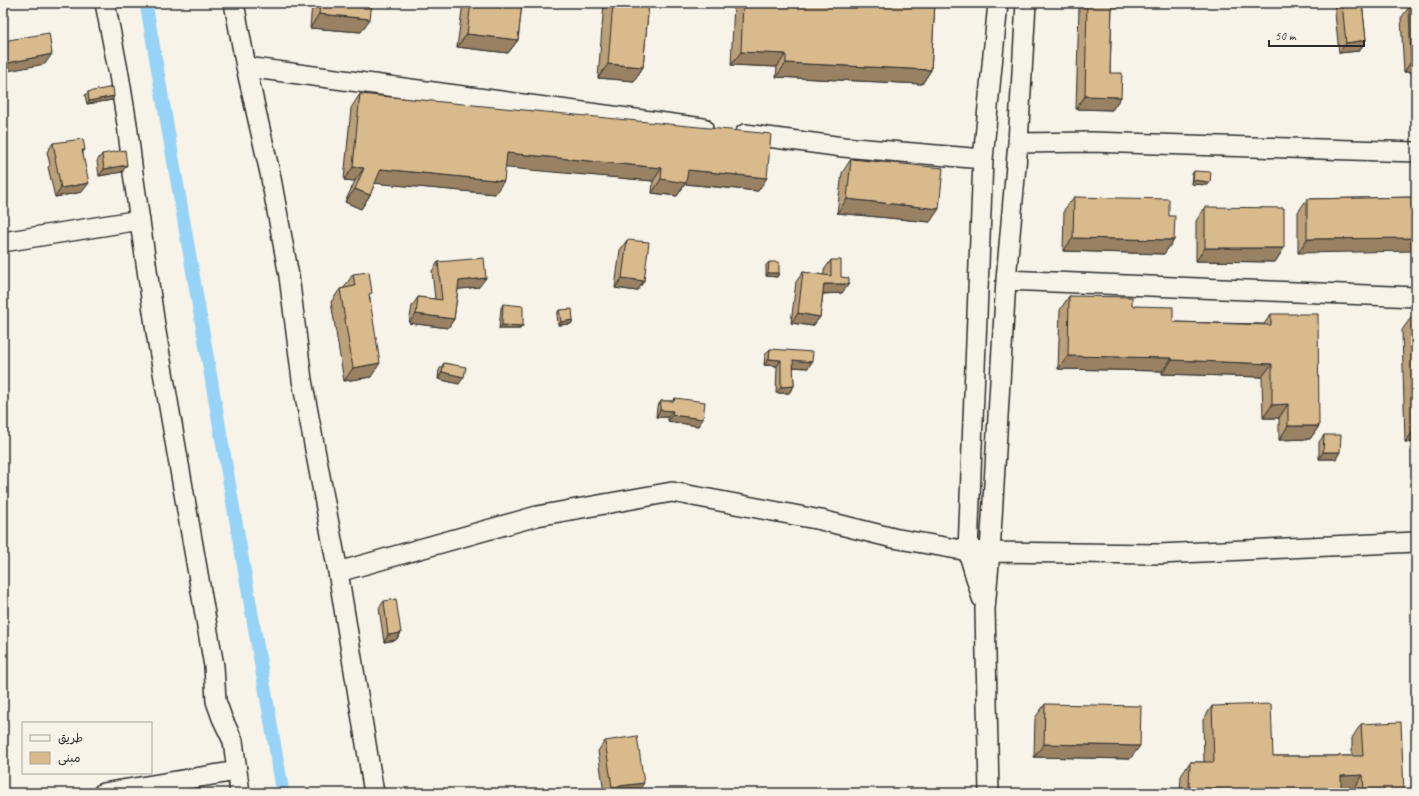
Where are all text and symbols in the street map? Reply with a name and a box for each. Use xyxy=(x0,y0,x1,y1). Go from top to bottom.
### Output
scale bar xyxy=(1269,22,1364,48)
text: 50 m xyxy=(1275,28,1297,44)
legend xyxy=(22,722,152,774)
text: طريق xyxy=(58,730,83,746)
text: مبنى xyxy=(58,750,81,766)

